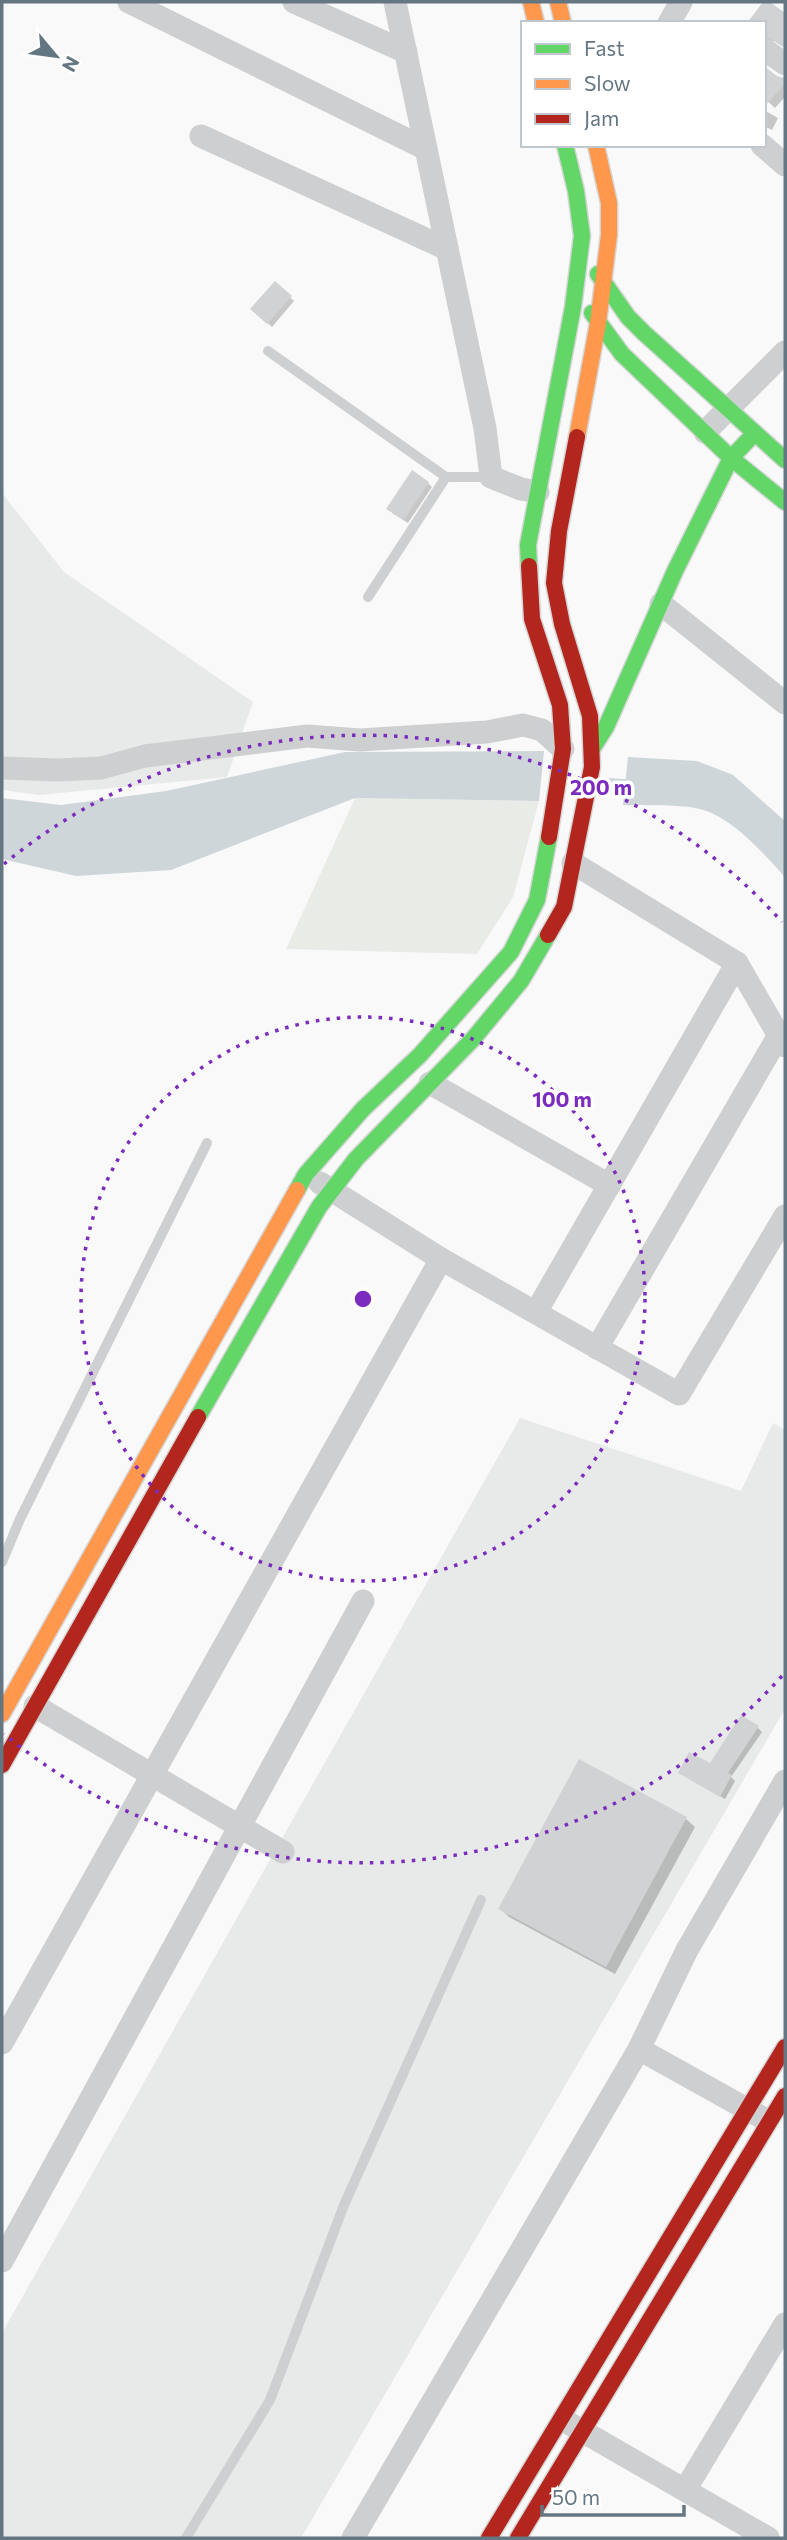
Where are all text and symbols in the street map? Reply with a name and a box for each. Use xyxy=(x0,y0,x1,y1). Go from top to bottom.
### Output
north arrow xyxy=(21,21,91,91)
legend xyxy=(521,21,766,147)
text: Fast xyxy=(584,35,625,60)
text: N xyxy=(58,53,85,76)
text: Slow xyxy=(584,70,631,95)
text: Jam xyxy=(584,105,619,130)
text: 200 m xyxy=(570,774,632,799)
text: 100 m xyxy=(532,1086,592,1111)
centre of rings xyxy=(351,1287,375,1311)
scale bar xyxy=(542,2474,684,2518)
text: 50 m xyxy=(552,2484,600,2509)

